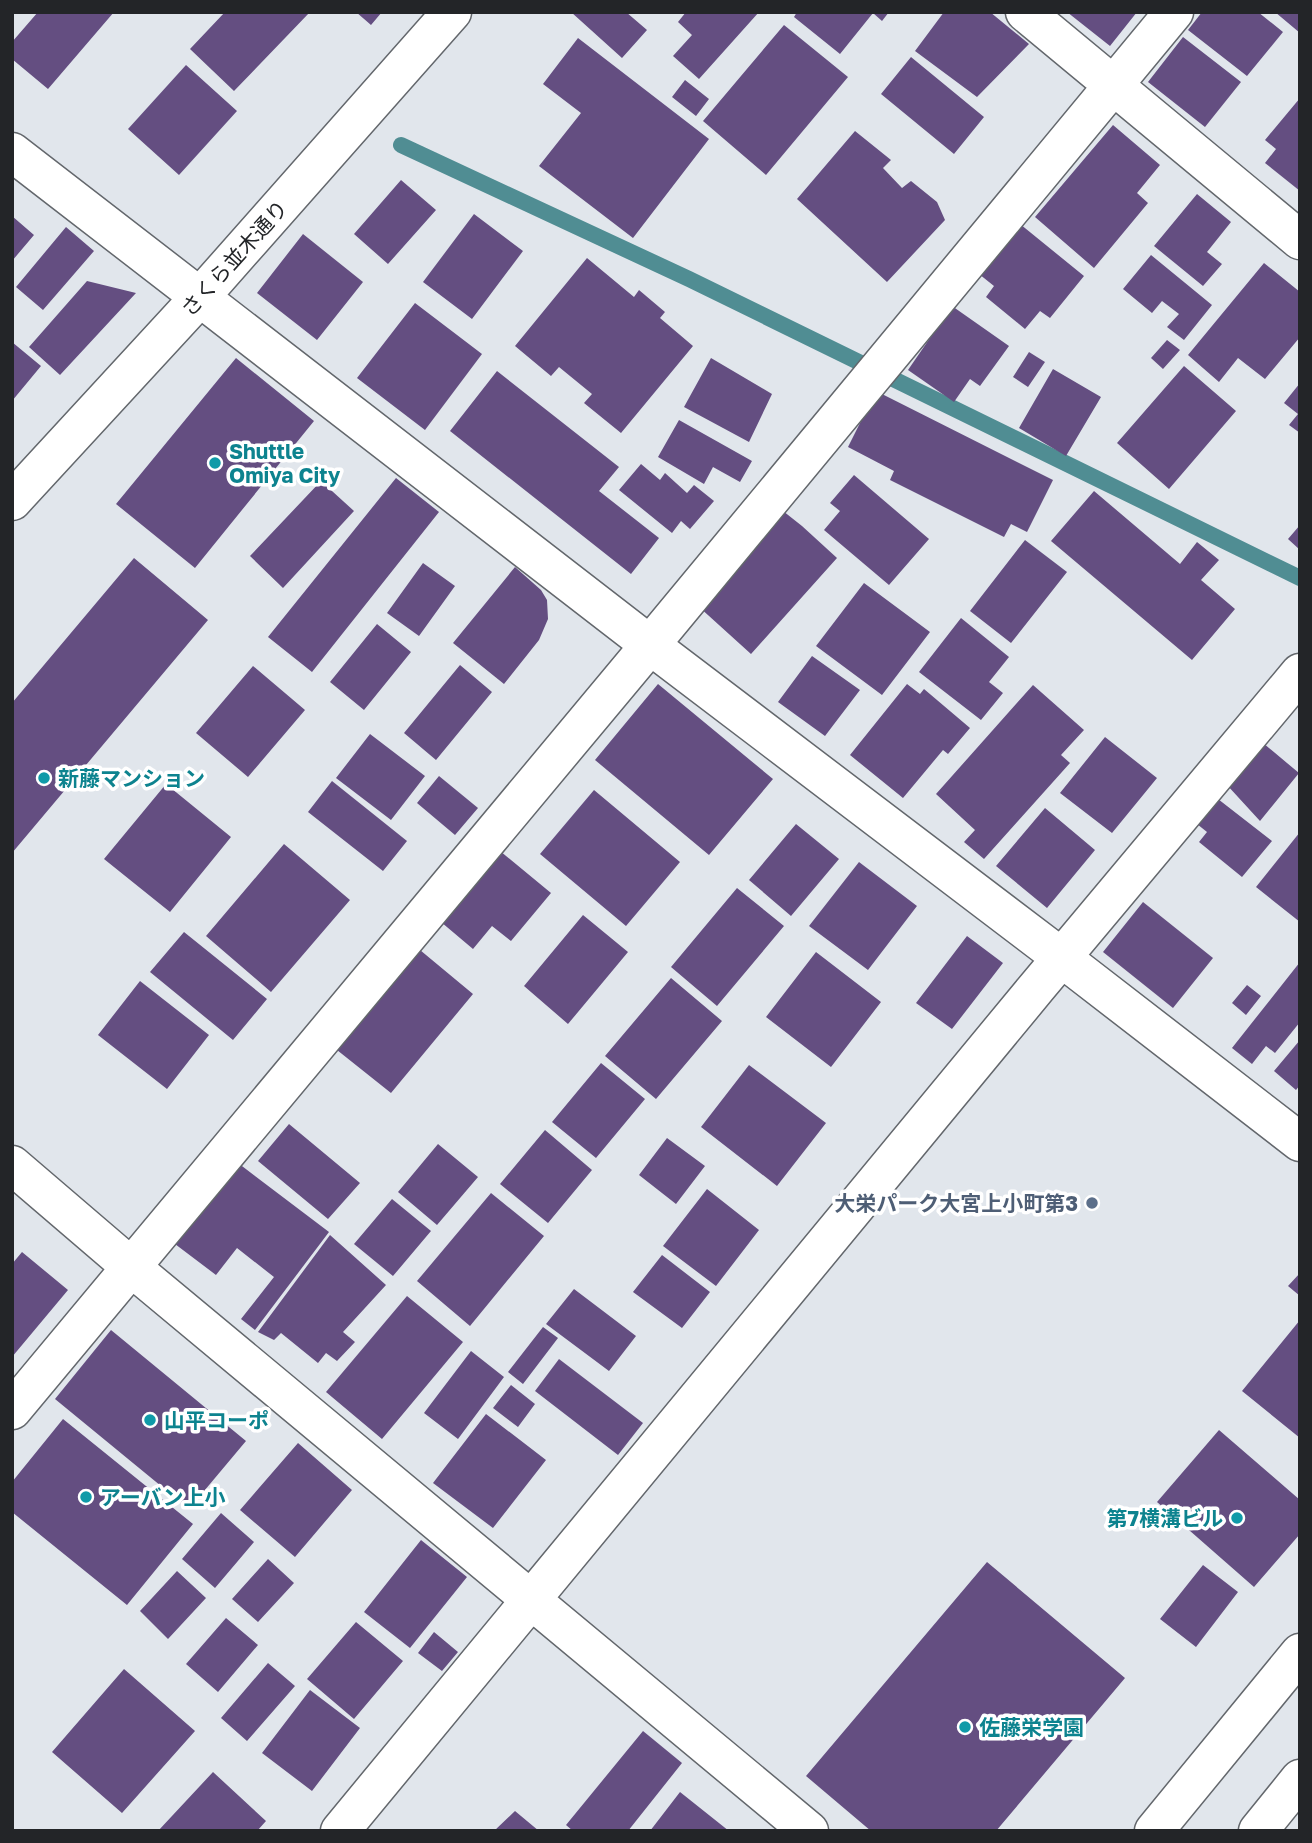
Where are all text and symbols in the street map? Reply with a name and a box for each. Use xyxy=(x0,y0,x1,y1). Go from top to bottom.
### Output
street label: さくら並木通り xyxy=(175,195,293,321)
place label: Shuttle Omiya City xyxy=(229,438,341,488)
marker: Shuttle Omiya City xyxy=(207,455,223,471)
place label: 新藤マンション xyxy=(58,765,205,791)
marker: 新藤マンション xyxy=(36,770,52,786)
place label: 大栄パーク大宮上小町第3 xyxy=(834,1190,1078,1216)
marker: 大栄パーク大宮上小町第3 xyxy=(1084,1195,1100,1211)
place label: 山平コーポ xyxy=(164,1407,269,1433)
marker: 山平コーポ xyxy=(142,1412,158,1428)
place label: アーバン上小 xyxy=(100,1484,226,1510)
marker: アーバン上小 xyxy=(78,1489,94,1505)
place label: 第7横溝ビル xyxy=(1107,1505,1223,1531)
marker: 第7横溝ビル xyxy=(1229,1510,1245,1526)
place label: 佐藤栄学園 xyxy=(979,1714,1084,1740)
marker: 佐藤栄学園 xyxy=(957,1719,973,1735)

